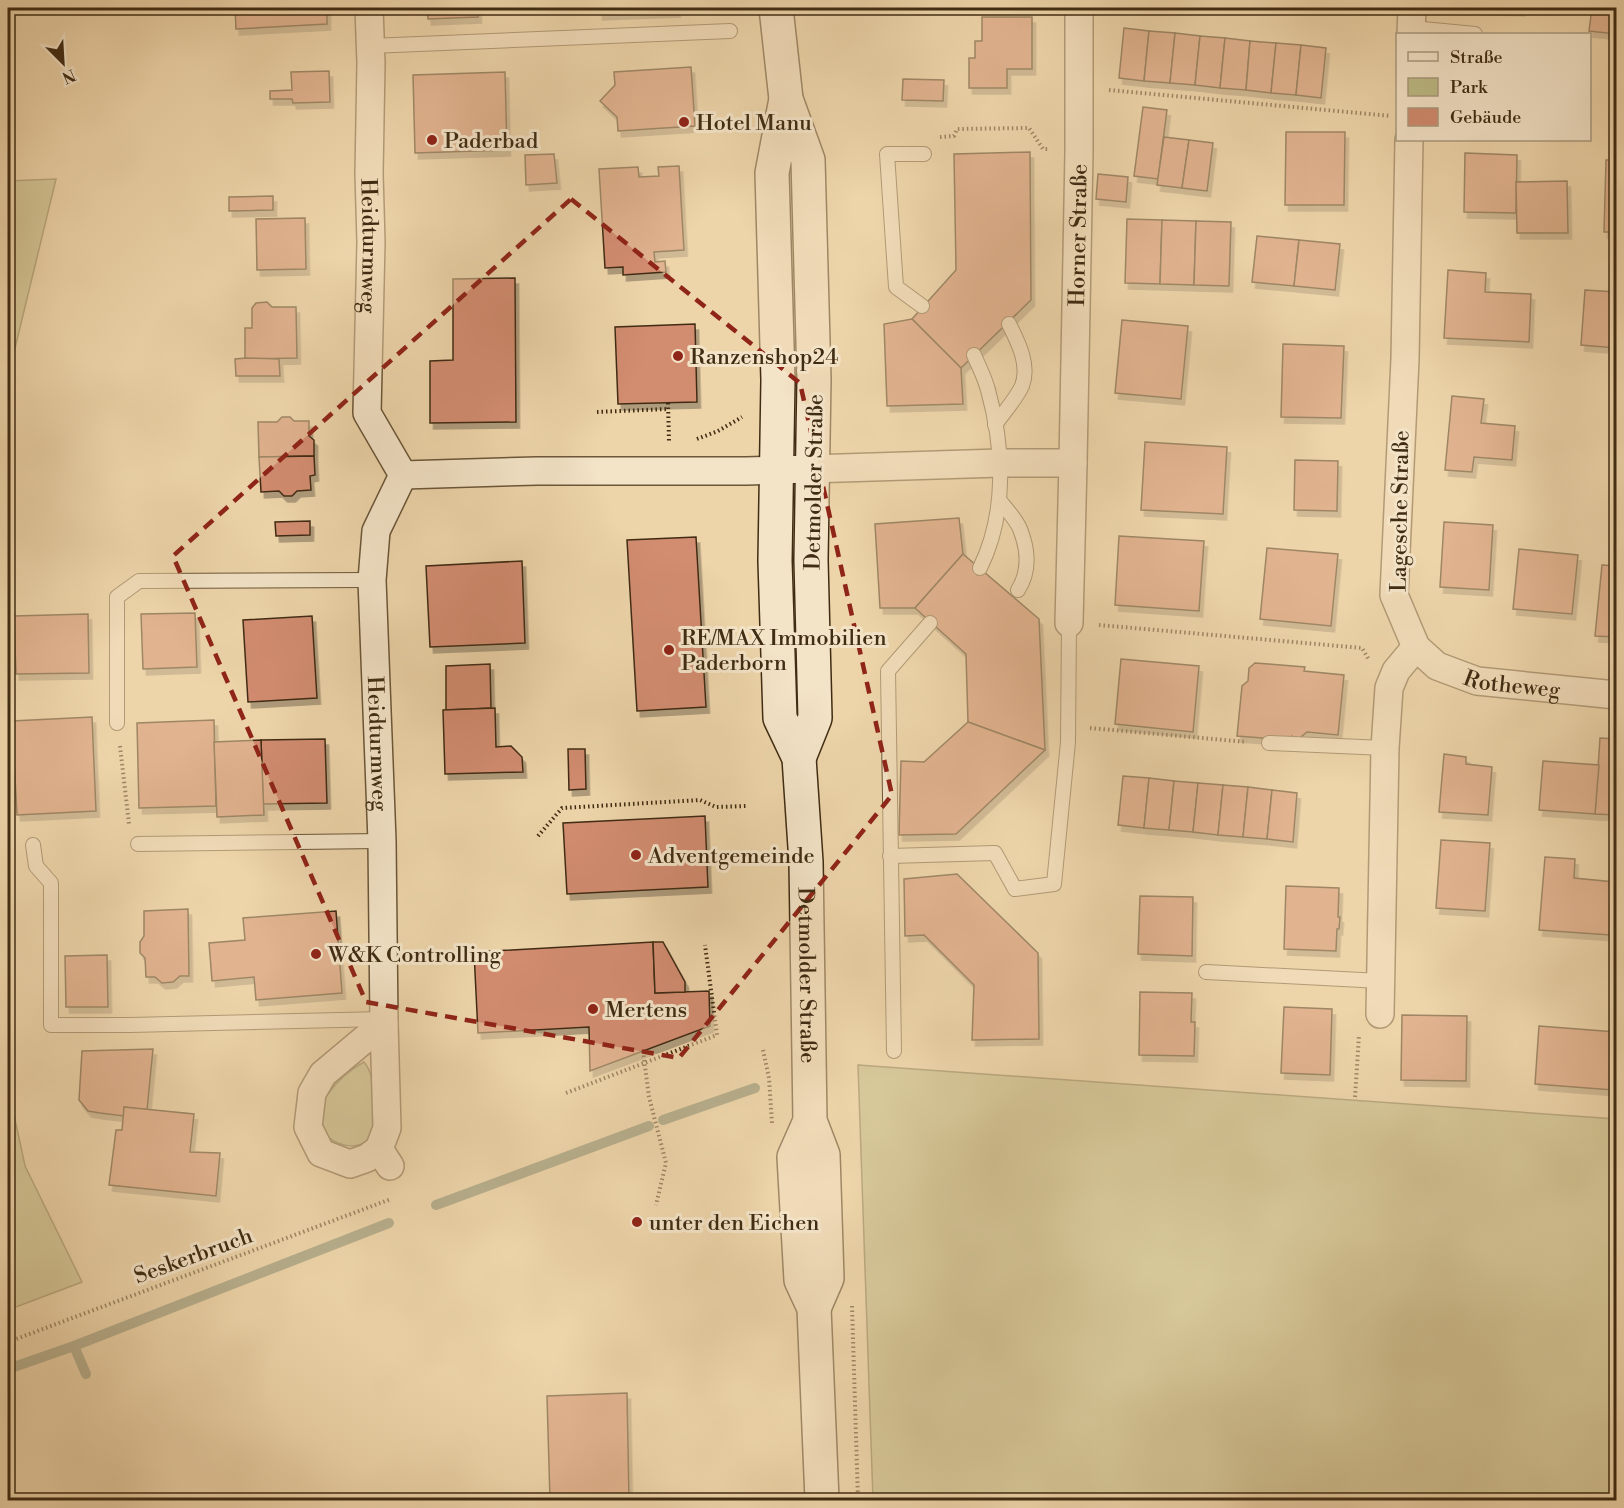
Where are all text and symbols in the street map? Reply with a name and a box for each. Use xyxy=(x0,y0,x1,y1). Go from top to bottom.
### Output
north arrow xyxy=(33,33,93,93)
legend xyxy=(1396,33,1591,141)
text: Straße xyxy=(1450,46,1503,69)
text: N xyxy=(59,64,79,88)
text: Park xyxy=(1450,76,1489,99)
text: Gebäude xyxy=(1450,106,1521,129)
place label: Hotel Manu xyxy=(696,110,812,137)
marker: Hotel Manu xyxy=(677,115,691,129)
place label: Paderbad xyxy=(444,128,539,155)
marker: Paderbad xyxy=(425,133,439,147)
street label: Horner Straße xyxy=(1064,164,1094,307)
street label: Heidturmweg xyxy=(354,178,383,315)
place label: Ranzenshop24 xyxy=(690,344,838,371)
marker: Ranzenshop24 xyxy=(671,349,685,363)
street label: Detmolder Straße xyxy=(799,394,830,570)
street label: Lagesche Straße xyxy=(1386,430,1415,592)
place label: RE/MAX Immobilien Paderborn xyxy=(681,625,887,677)
marker: RE/MAX Immobilien Paderborn xyxy=(662,643,676,657)
street label: Rotheweg xyxy=(1459,665,1562,704)
street label: Heidturmweg xyxy=(361,676,393,813)
place label: Adventgemeinde xyxy=(647,843,815,870)
marker: Adventgemeinde xyxy=(629,848,643,862)
street label: Detmolder Straße xyxy=(791,887,821,1063)
place label: W&K Controlling xyxy=(327,942,502,969)
marker: W&K Controlling xyxy=(309,947,323,961)
place label: Mertens xyxy=(605,997,687,1024)
marker: Mertens xyxy=(586,1002,600,1016)
place label: unter den Eichen xyxy=(649,1210,819,1237)
marker: unter den Eichen xyxy=(630,1215,644,1229)
street label: Seskerbruch xyxy=(130,1222,257,1290)

